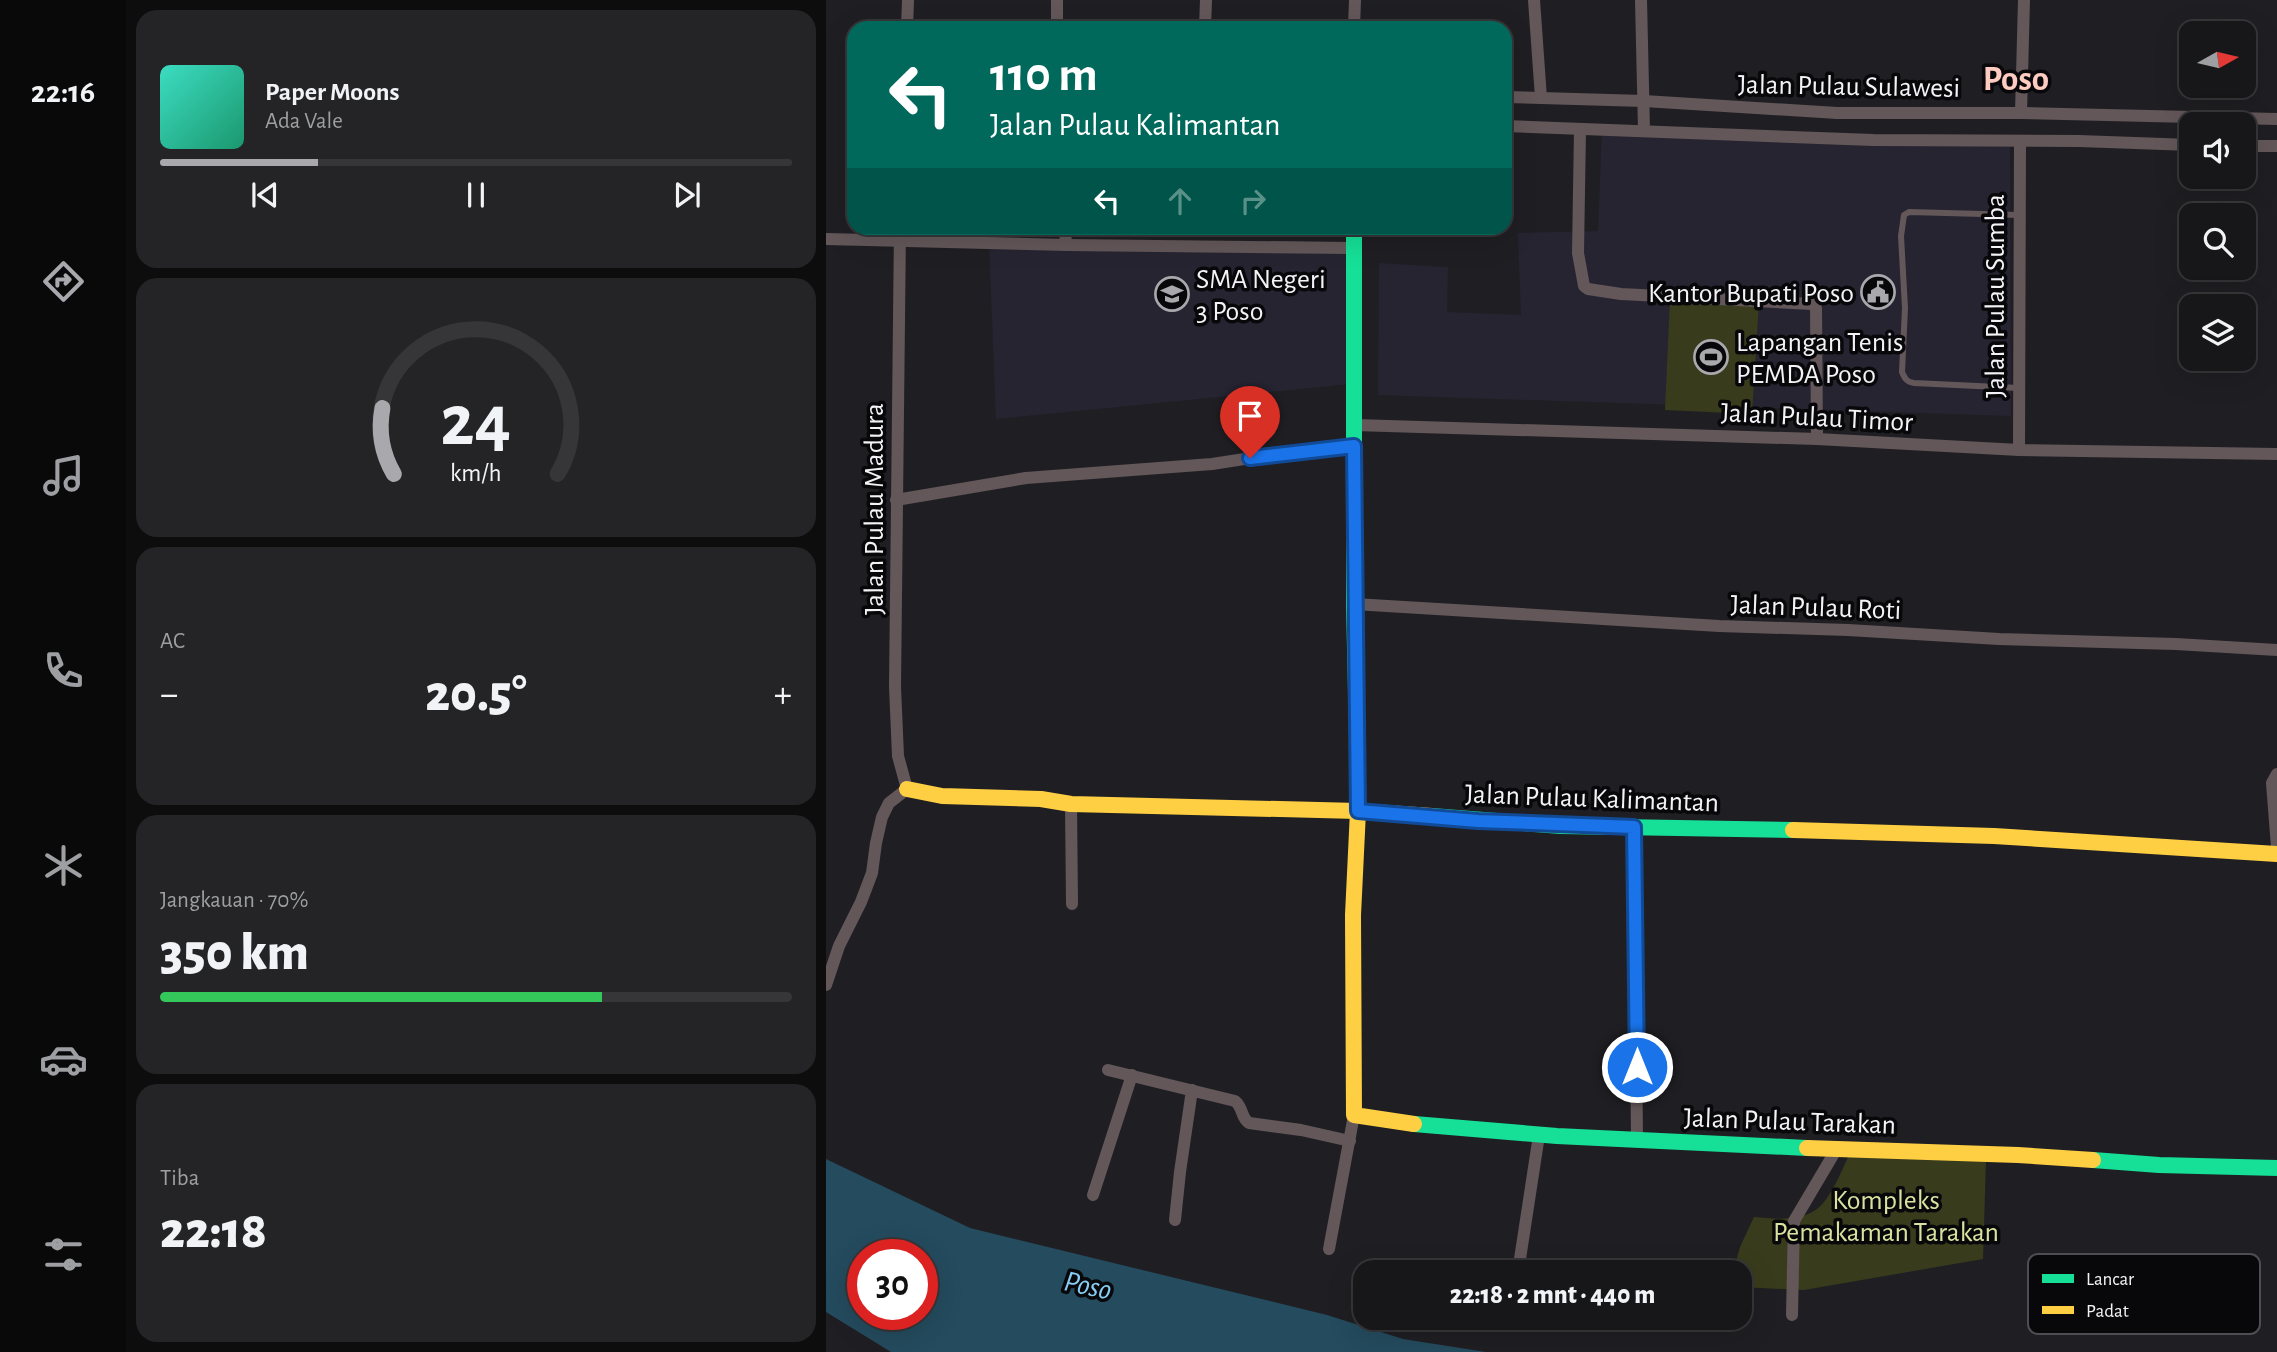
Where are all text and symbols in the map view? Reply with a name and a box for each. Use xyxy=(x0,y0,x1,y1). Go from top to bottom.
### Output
north arrow xyxy=(2179,21,2256,98)
map controls xyxy=(2179,21,2256,371)
icon: left xyxy=(875,49,966,140)
text: 110 m xyxy=(990,51,1098,100)
district label: Poso xyxy=(1983,62,2049,97)
street label: Jalan Pulau Sulawesi xyxy=(1738,71,1960,103)
text: 22:16 xyxy=(31,76,95,108)
text: Paper Moons xyxy=(265,79,400,105)
text: Jalan Pulau Kalimantan xyxy=(990,109,1280,141)
text: Ada Vale xyxy=(265,110,343,133)
button: sound xyxy=(2179,112,2256,189)
icon: previous xyxy=(246,176,284,214)
icon: pause xyxy=(457,176,495,214)
icon: next xyxy=(668,176,706,214)
icon: left xyxy=(1088,182,1126,220)
icon: ahead xyxy=(1161,182,1199,220)
icon: right xyxy=(1234,182,1272,220)
street label: Jalan Pulau Sumba xyxy=(1982,194,2010,398)
button: search xyxy=(2179,203,2256,280)
icon: directions xyxy=(39,257,88,306)
place label: SMA Negeri 3 Poso xyxy=(1196,266,1326,326)
public building icon: Kantor Bupati Poso xyxy=(1859,273,1897,311)
school or university icon: SMA Negeri 3 Poso xyxy=(1153,275,1191,313)
place label: Kantor Bupati Poso xyxy=(1648,280,1854,308)
button: layers xyxy=(2179,294,2256,371)
place label: Lapangan Tenis PEMDA Poso xyxy=(1736,329,1903,389)
sports icon: Lapangan Tenis PEMDA Poso xyxy=(1692,338,1730,376)
text: 24 xyxy=(441,386,511,459)
pin xyxy=(1220,386,1280,458)
icon: arrive xyxy=(1231,397,1269,435)
street label: Jalan Pulau Timor xyxy=(1720,399,1914,437)
street label: Jalan Pulau Madura xyxy=(861,403,889,615)
icon: music xyxy=(39,451,88,500)
text: km/h xyxy=(450,460,502,485)
street label: Jalan Pulau Roti xyxy=(1730,591,1902,625)
text: AC xyxy=(160,630,185,653)
icon: phone xyxy=(39,646,88,695)
text: 20.5° xyxy=(425,668,527,720)
text: − xyxy=(160,676,178,714)
text: + xyxy=(774,676,792,714)
street label: Jalan Pulau Kalimantan xyxy=(1464,781,1719,817)
icon: climate xyxy=(39,841,88,890)
text: Jangkauan · 70% xyxy=(160,889,308,912)
text: 350 km xyxy=(160,927,309,979)
position arrow xyxy=(1600,1030,1674,1104)
icon: car xyxy=(39,1035,88,1084)
street label: Jalan Pulau Tarakan xyxy=(1683,1104,1897,1140)
text: Tiba xyxy=(160,1167,199,1190)
park label: Kompleks Pemakaman Tarakan xyxy=(1773,1187,1999,1247)
text: 22:18 xyxy=(160,1205,267,1257)
icon: filters xyxy=(39,1230,88,1279)
speed limit sign: 30 xyxy=(847,1239,938,1330)
legend xyxy=(2028,1254,2260,1334)
water label: Poso xyxy=(1061,1266,1114,1306)
text: Lancar xyxy=(2086,1270,2134,1289)
text: 22:18 · 2 mnt · 440 m xyxy=(1450,1282,1655,1308)
text: Padat xyxy=(2086,1302,2129,1321)

